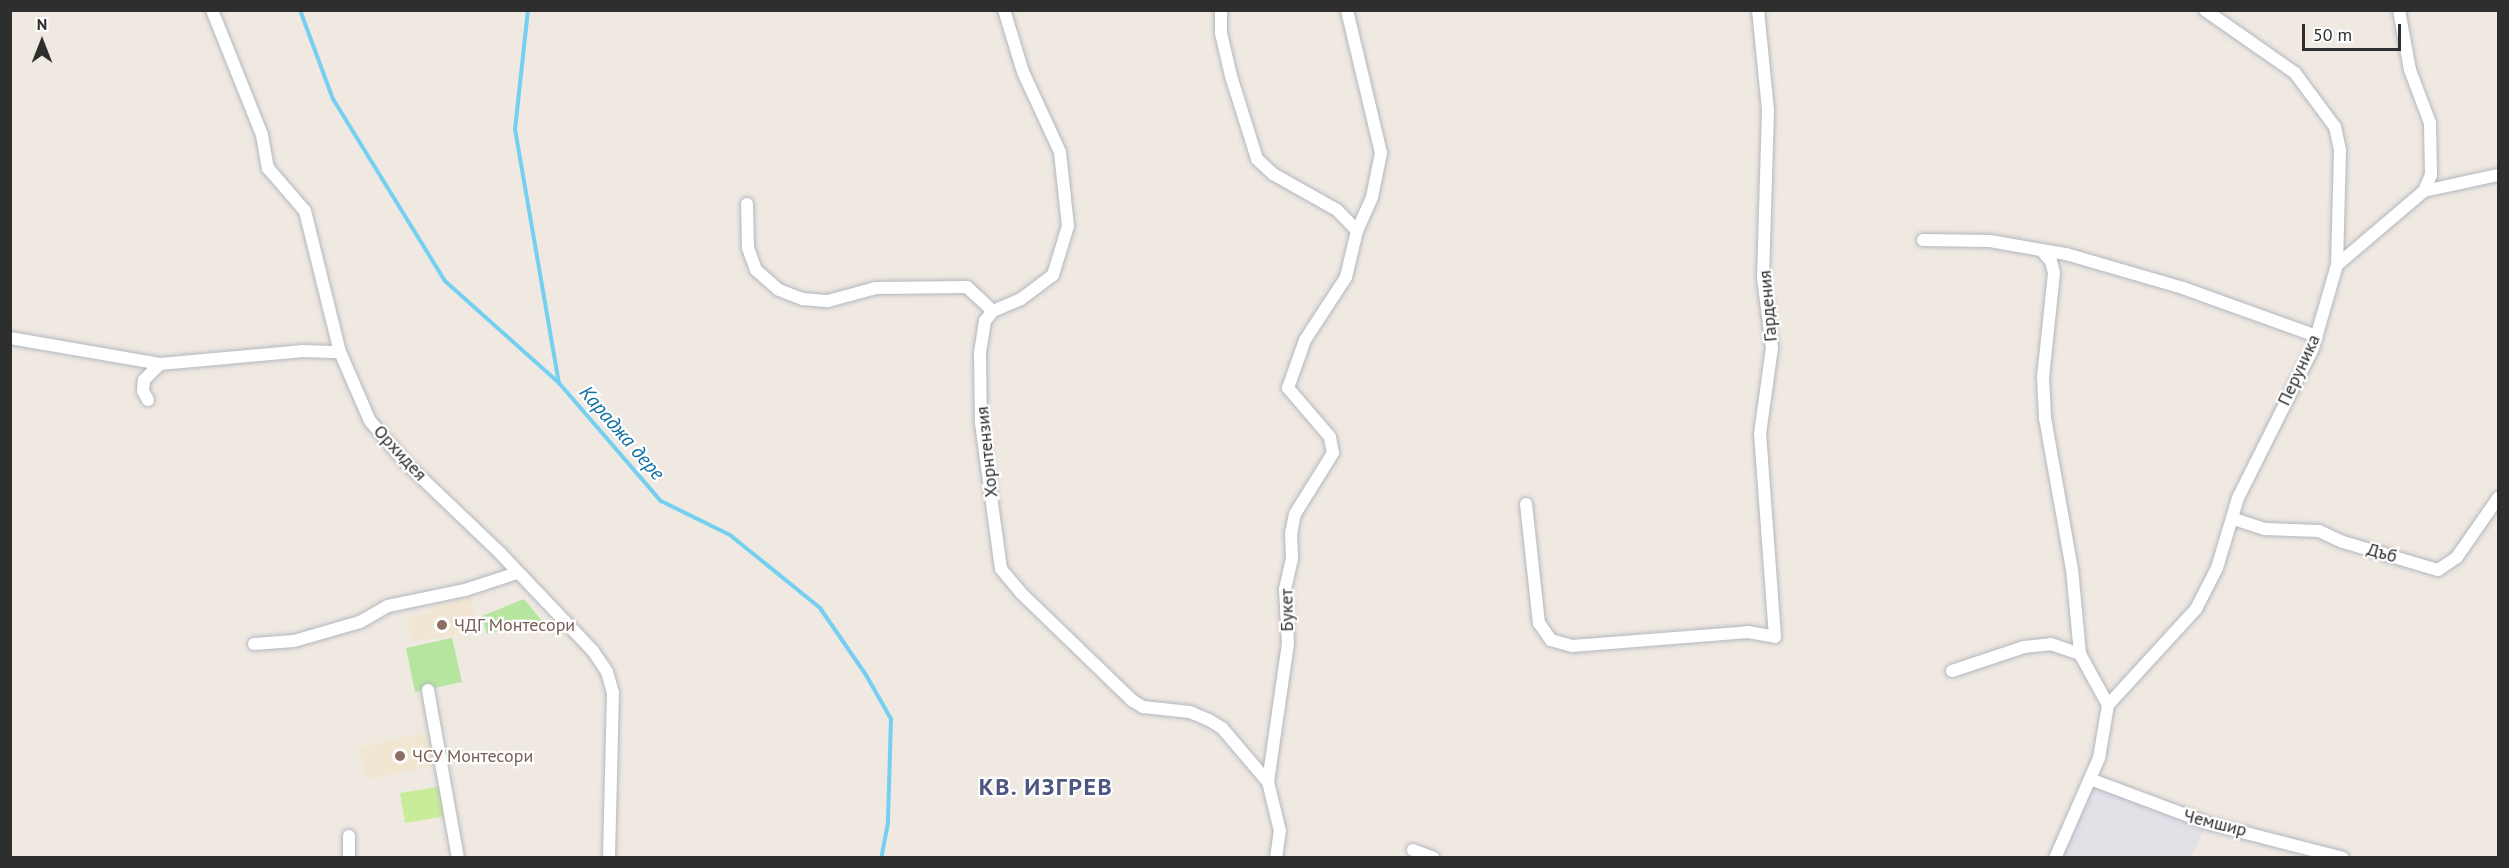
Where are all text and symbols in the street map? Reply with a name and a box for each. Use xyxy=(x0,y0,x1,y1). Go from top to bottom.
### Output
north arrow xyxy=(12,12,72,72)
scale bar xyxy=(2305,12,2404,50)
text: N xyxy=(37,14,47,34)
text: 50 m xyxy=(2313,23,2352,46)
street label: Гардения xyxy=(1754,269,1782,343)
street label: Перуника xyxy=(2273,331,2325,409)
water label: Караджа дере xyxy=(574,381,670,485)
street label: Хорнтензия xyxy=(971,405,1003,499)
street label: Орхидея xyxy=(369,421,431,485)
street label: Дъб xyxy=(2364,538,2400,568)
street label: Букет xyxy=(1276,588,1298,632)
place label: ЧДГ Монтесори xyxy=(454,614,576,636)
marker: ЧДГ Монтесори xyxy=(435,618,449,632)
place label: ЧСУ Монтесори xyxy=(412,745,534,767)
marker: ЧСУ Монтесори xyxy=(393,749,407,763)
district label: КВ. ИЗГРЕВ xyxy=(978,773,1114,801)
street label: Чемшир xyxy=(2181,805,2249,841)

